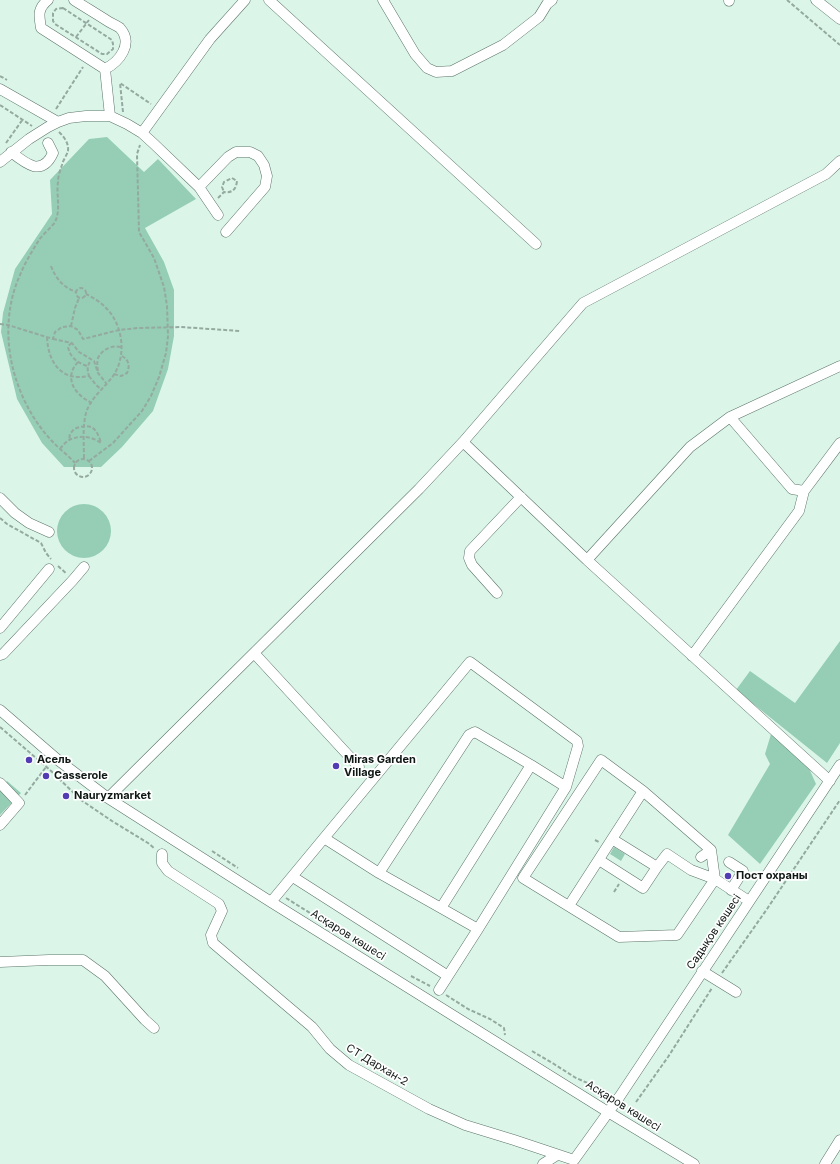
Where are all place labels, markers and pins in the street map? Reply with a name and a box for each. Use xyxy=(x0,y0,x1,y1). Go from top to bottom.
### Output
place label: Асель xyxy=(37,753,71,767)
place label: Miras Garden Village xyxy=(344,753,416,779)
marker: Асель xyxy=(24,755,34,765)
marker: Miras Garden Village xyxy=(331,761,341,771)
place label: Casserole xyxy=(54,769,108,783)
marker: Casserole xyxy=(41,771,51,781)
place label: Nauryzmarket xyxy=(74,789,151,803)
marker: Nauryzmarket xyxy=(61,791,71,801)
place label: Пост охраны xyxy=(736,869,808,883)
marker: Пост охраны xyxy=(723,871,733,881)

